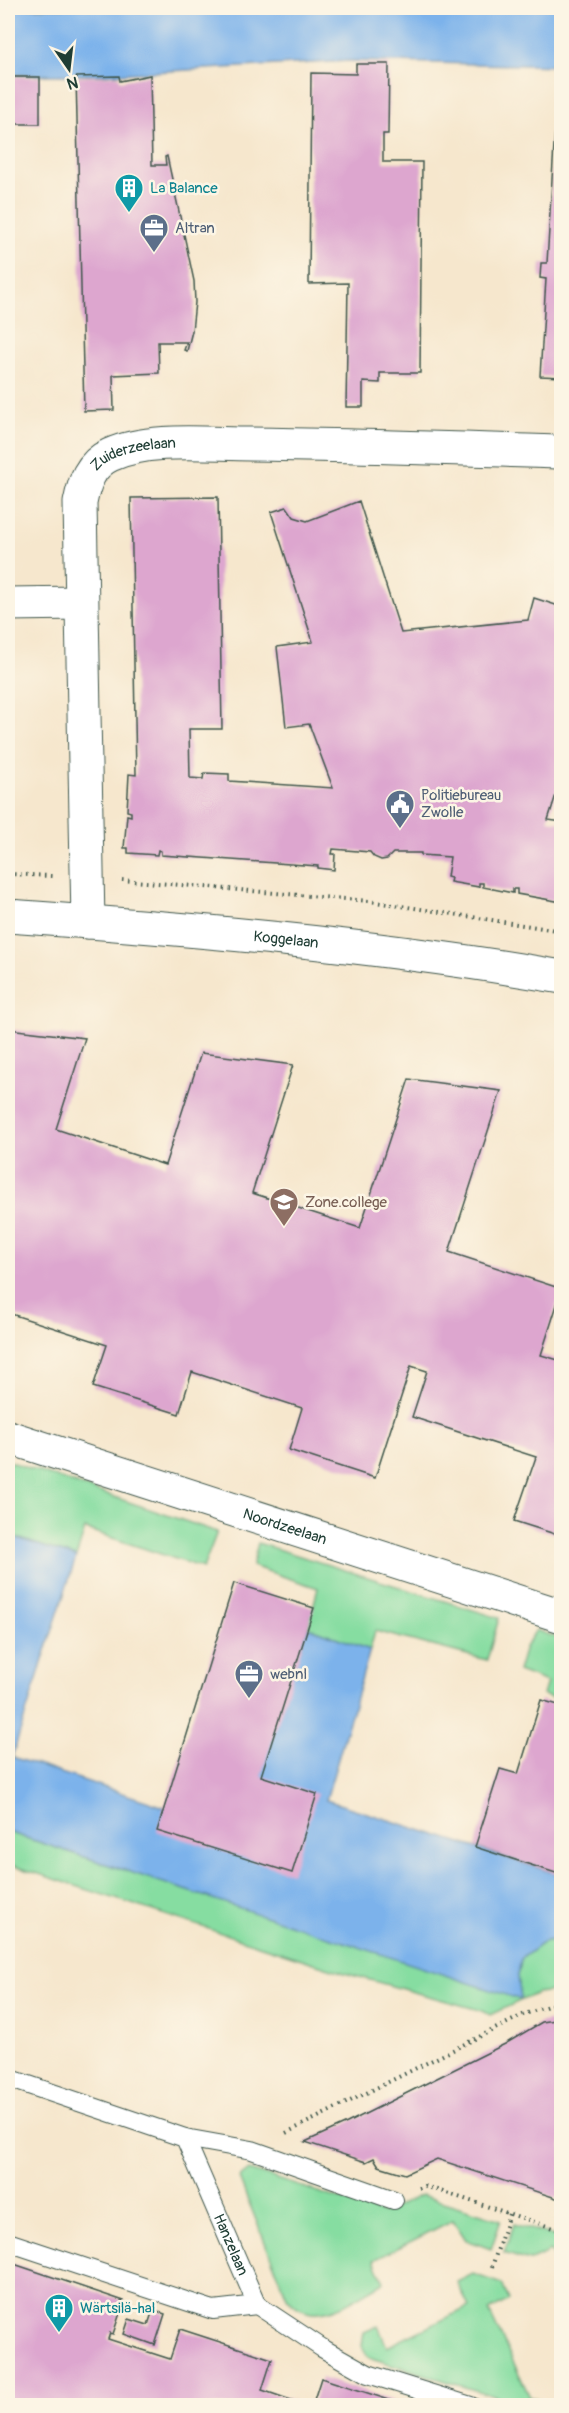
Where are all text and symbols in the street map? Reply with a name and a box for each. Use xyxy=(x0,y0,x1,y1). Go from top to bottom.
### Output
north arrow xyxy=(39,39,99,99)
text: N xyxy=(65,72,80,94)
building icon: La Balance xyxy=(113,172,145,214)
place label: La Balance xyxy=(150,179,218,198)
office icon: Altran xyxy=(138,212,170,254)
place label: Altran xyxy=(175,219,215,238)
street label: Zuiderzeelaan xyxy=(87,434,176,475)
place label: Politiebureau Zwolle xyxy=(421,786,501,822)
public building icon: Politiebureau Zwolle xyxy=(384,788,416,830)
street label: Koggelaan xyxy=(253,927,319,953)
school or university icon: Zone.college xyxy=(268,1186,300,1228)
place label: Zone.college xyxy=(305,1193,387,1212)
street label: Noordzeelaan xyxy=(240,1505,329,1549)
office icon: webnl xyxy=(233,1658,265,1700)
place label: webnl xyxy=(270,1665,307,1684)
street label: Hanzelaan xyxy=(209,2211,252,2279)
building icon: Wärtsilä-hal xyxy=(43,2292,75,2334)
place label: Wärtsilä-hal xyxy=(80,2299,155,2318)

